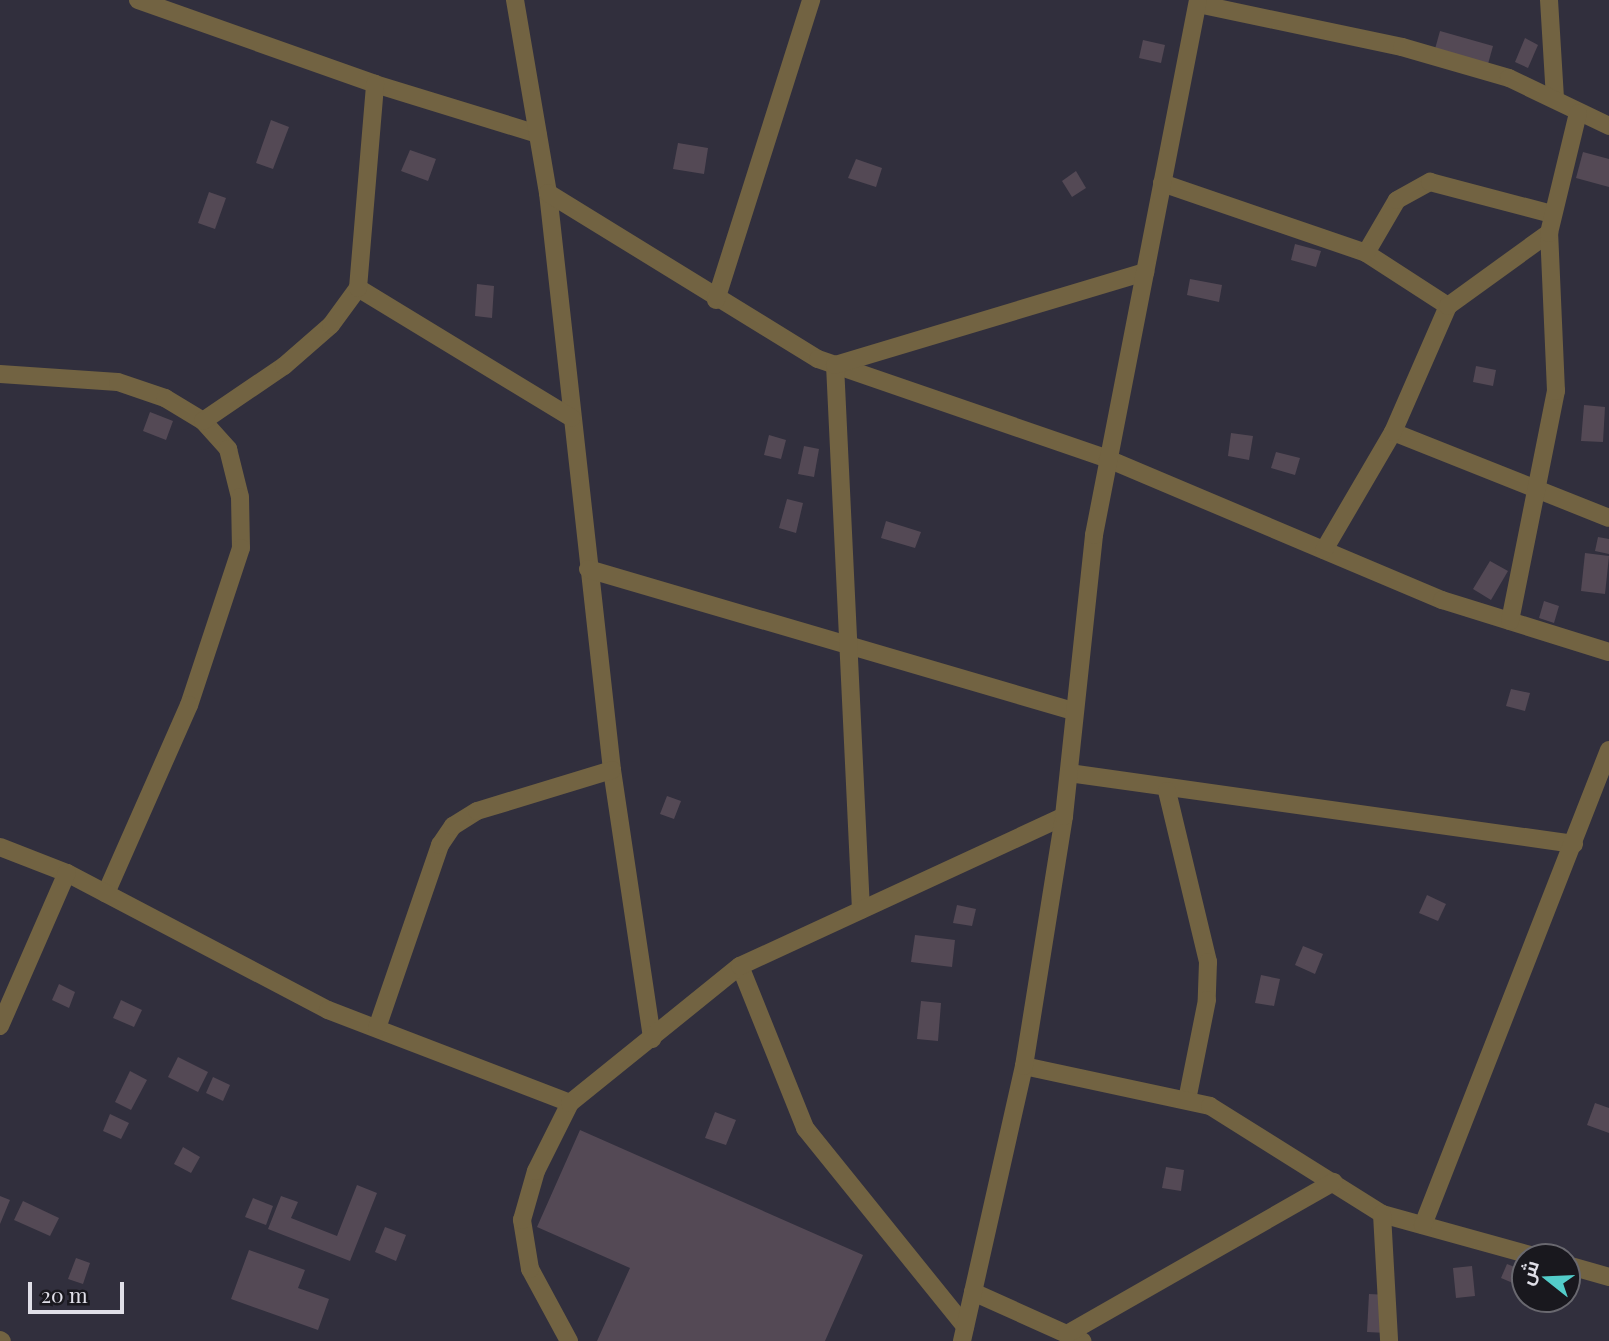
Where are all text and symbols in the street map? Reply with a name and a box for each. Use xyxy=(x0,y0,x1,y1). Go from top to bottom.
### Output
north arrow xyxy=(1511,1243,1581,1313)
text: ش xyxy=(1512,1257,1544,1288)
scale bar xyxy=(32,1268,128,1312)
text: 20 m xyxy=(41,1280,88,1308)

